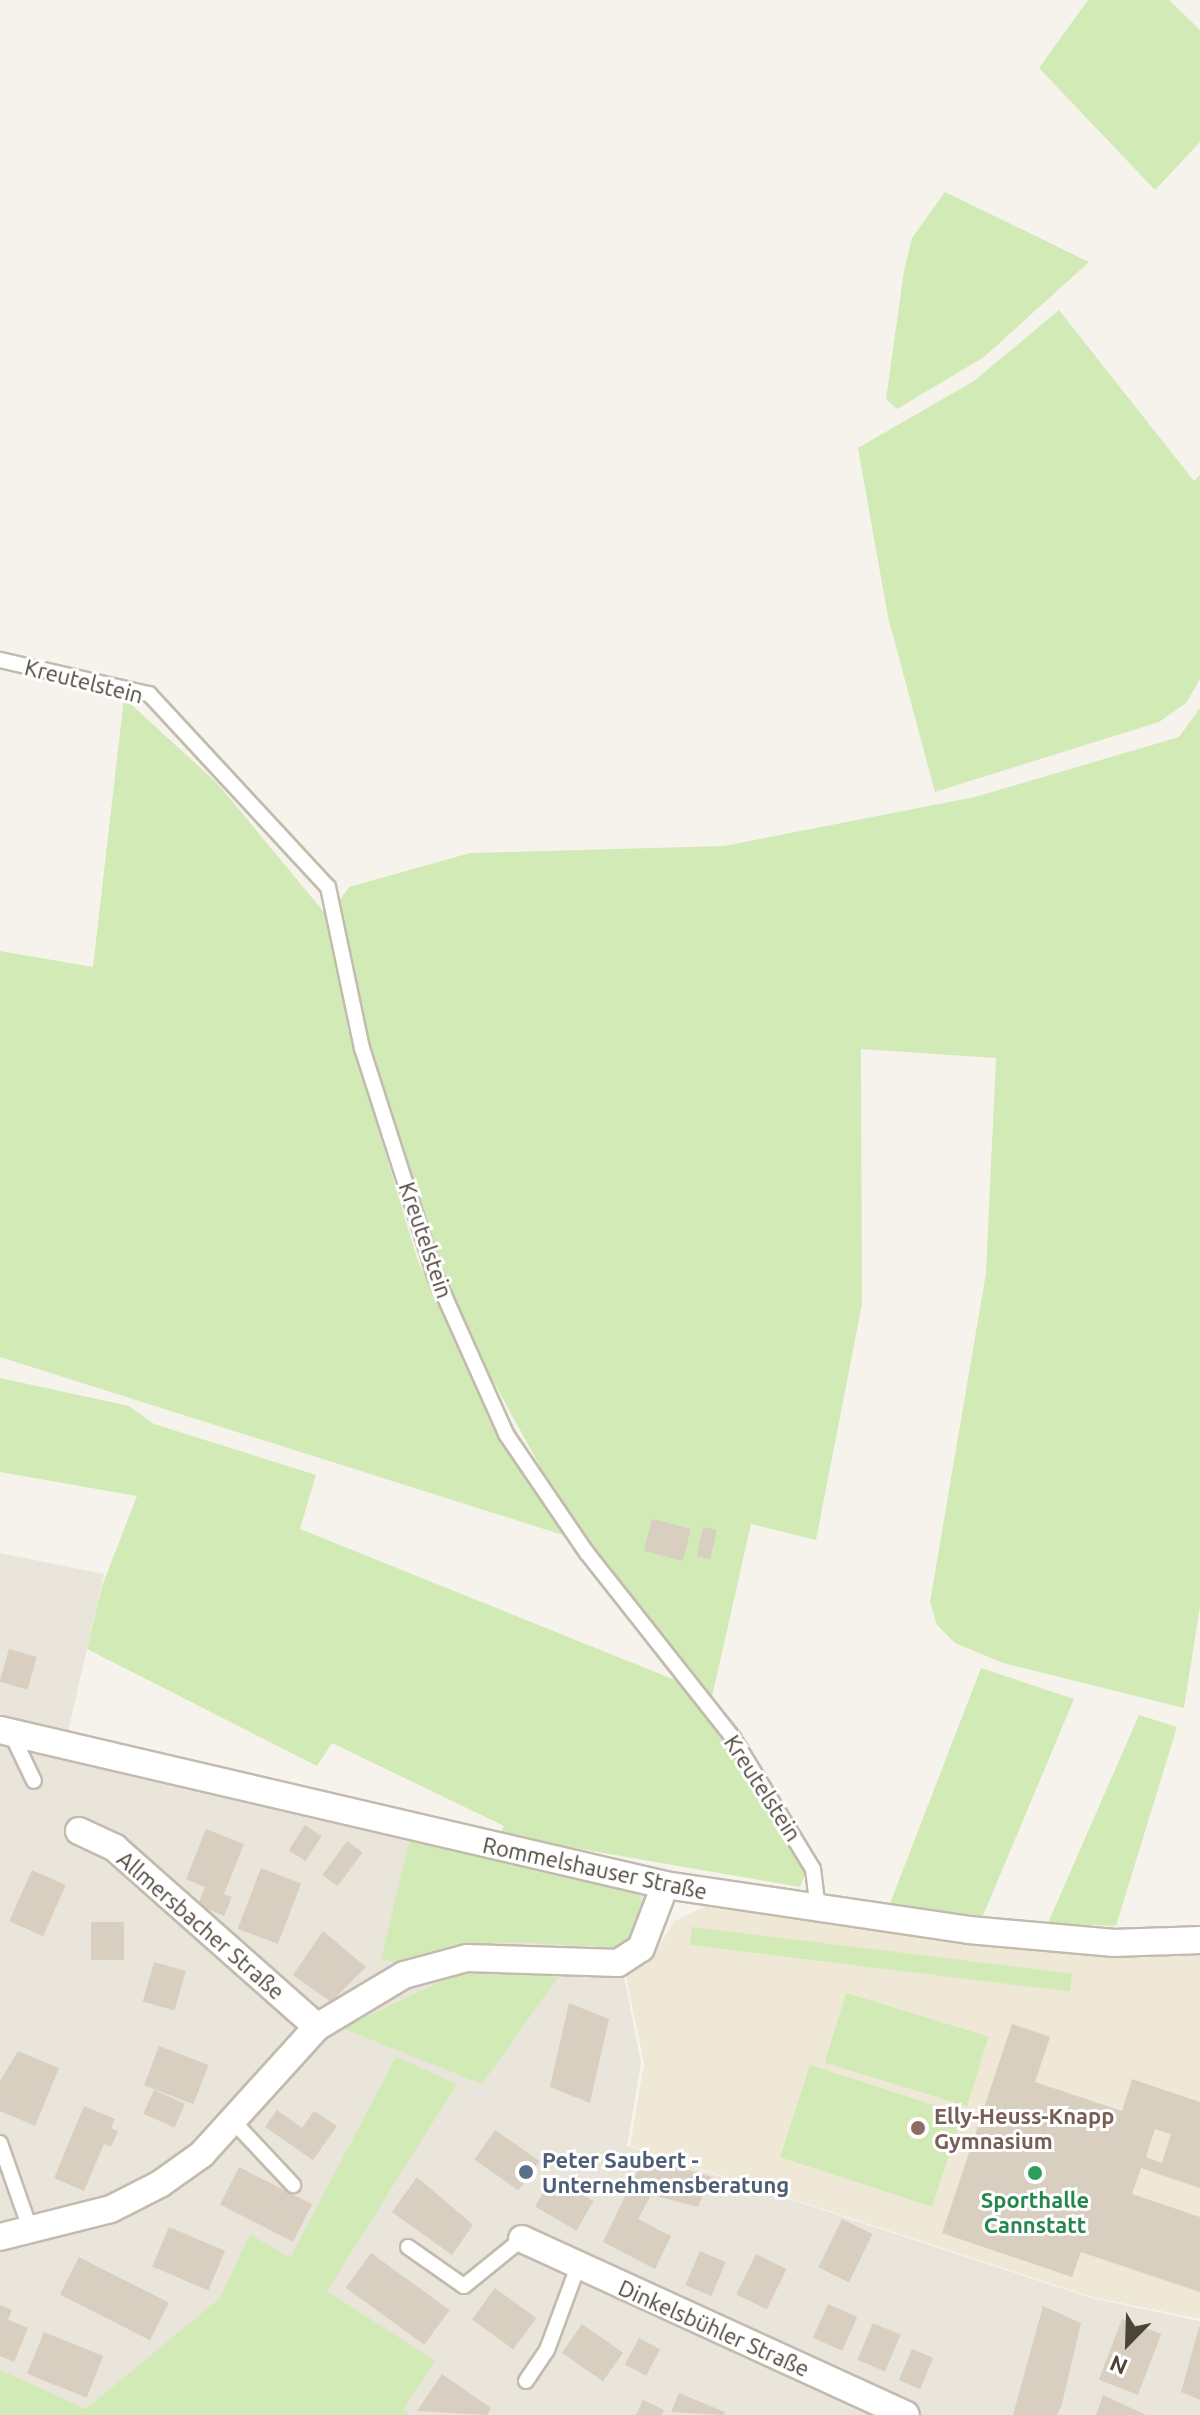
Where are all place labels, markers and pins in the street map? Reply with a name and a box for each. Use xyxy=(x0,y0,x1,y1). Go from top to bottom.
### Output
place label: Elly-Heuss-Knapp Gymnasium xyxy=(934,2102,1114,2154)
marker: Elly-Heuss-Knapp Gymnasium xyxy=(909,2119,927,2137)
place label: Peter Saubert - Unternehmensberatung xyxy=(542,2146,789,2198)
marker: Peter Saubert - Unternehmensberatung xyxy=(517,2163,535,2181)
marker: Sporthalle Cannstatt xyxy=(1026,2164,1044,2182)
place label: Sporthalle Cannstatt xyxy=(981,2186,1089,2238)

